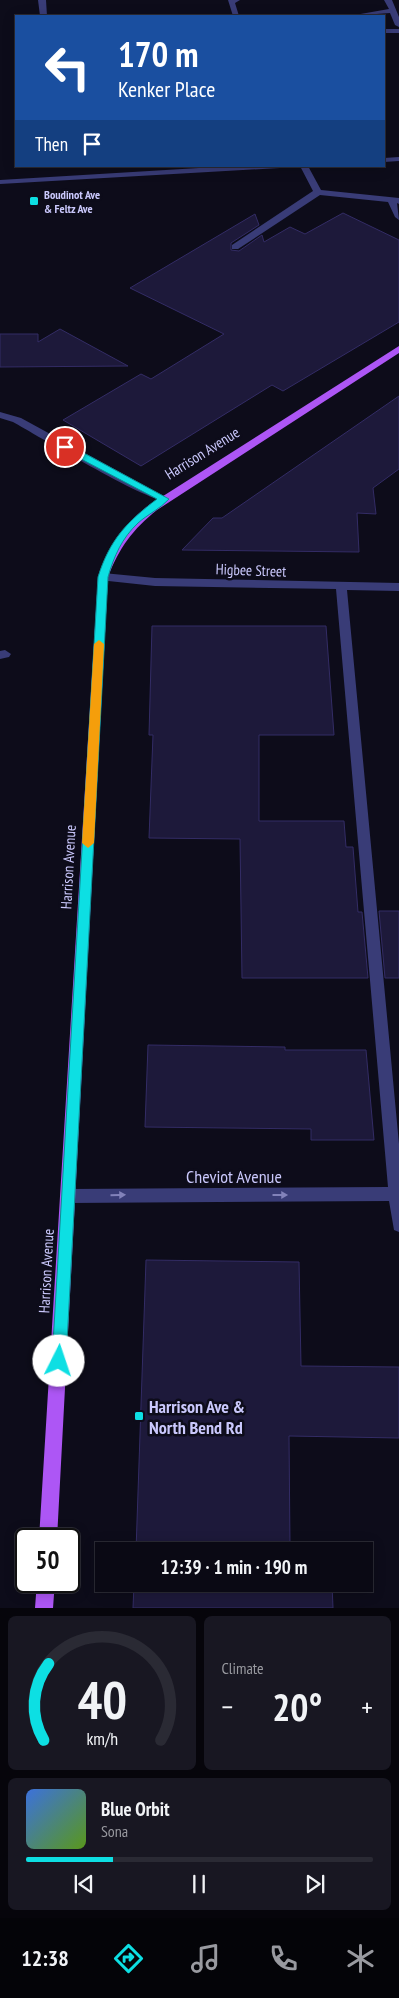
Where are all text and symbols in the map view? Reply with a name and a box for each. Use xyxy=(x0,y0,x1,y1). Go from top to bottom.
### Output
text: 170 m xyxy=(118,31,199,77)
icon: left xyxy=(35,35,100,100)
text: Kenker Place xyxy=(118,75,215,103)
icon: arrive xyxy=(78,130,106,158)
text: Then xyxy=(35,132,68,156)
place label: Boudinot Ave & Feltz Ave xyxy=(44,187,100,216)
marker: Boudinot Ave & Feltz Ave xyxy=(28,195,40,207)
street label: Harrison Avenue xyxy=(161,423,243,483)
pin xyxy=(44,426,86,468)
icon: arrive xyxy=(51,433,79,461)
street label: Higbee Street xyxy=(215,559,287,581)
street label: Harrison Avenue xyxy=(56,824,80,910)
street label: Cheviot Avenue xyxy=(186,1165,282,1188)
one-way arrow xyxy=(110,1191,126,1199)
one-way arrow xyxy=(272,1191,288,1199)
street label: Harrison Avenue xyxy=(34,1228,58,1314)
position arrow xyxy=(32,1334,84,1386)
place label: Harrison Ave & North Bend Rd xyxy=(149,1395,245,1439)
marker: Harrison Ave & North Bend Rd xyxy=(133,1410,145,1422)
speed limit sign: 50 xyxy=(15,1528,80,1593)
text: 12:39 · 1 min · 190 m xyxy=(161,1555,307,1579)
text: Climate xyxy=(222,1658,264,1678)
text: 40 xyxy=(77,1666,127,1733)
text: 20° xyxy=(272,1682,322,1731)
text: − xyxy=(222,1688,233,1725)
text: + xyxy=(361,1688,373,1725)
text: km/h xyxy=(86,1727,118,1750)
text: Blue Orbit xyxy=(101,1797,170,1821)
text: Sona xyxy=(101,1821,128,1841)
icon: previous xyxy=(70,1870,98,1898)
icon: pause xyxy=(185,1870,213,1898)
icon: next xyxy=(301,1870,329,1898)
icon: directions xyxy=(111,1941,146,1976)
icon: music xyxy=(188,1941,223,1976)
icon: phone xyxy=(266,1941,301,1976)
icon: climate xyxy=(343,1941,378,1976)
text: 12:38 xyxy=(21,1944,69,1972)

